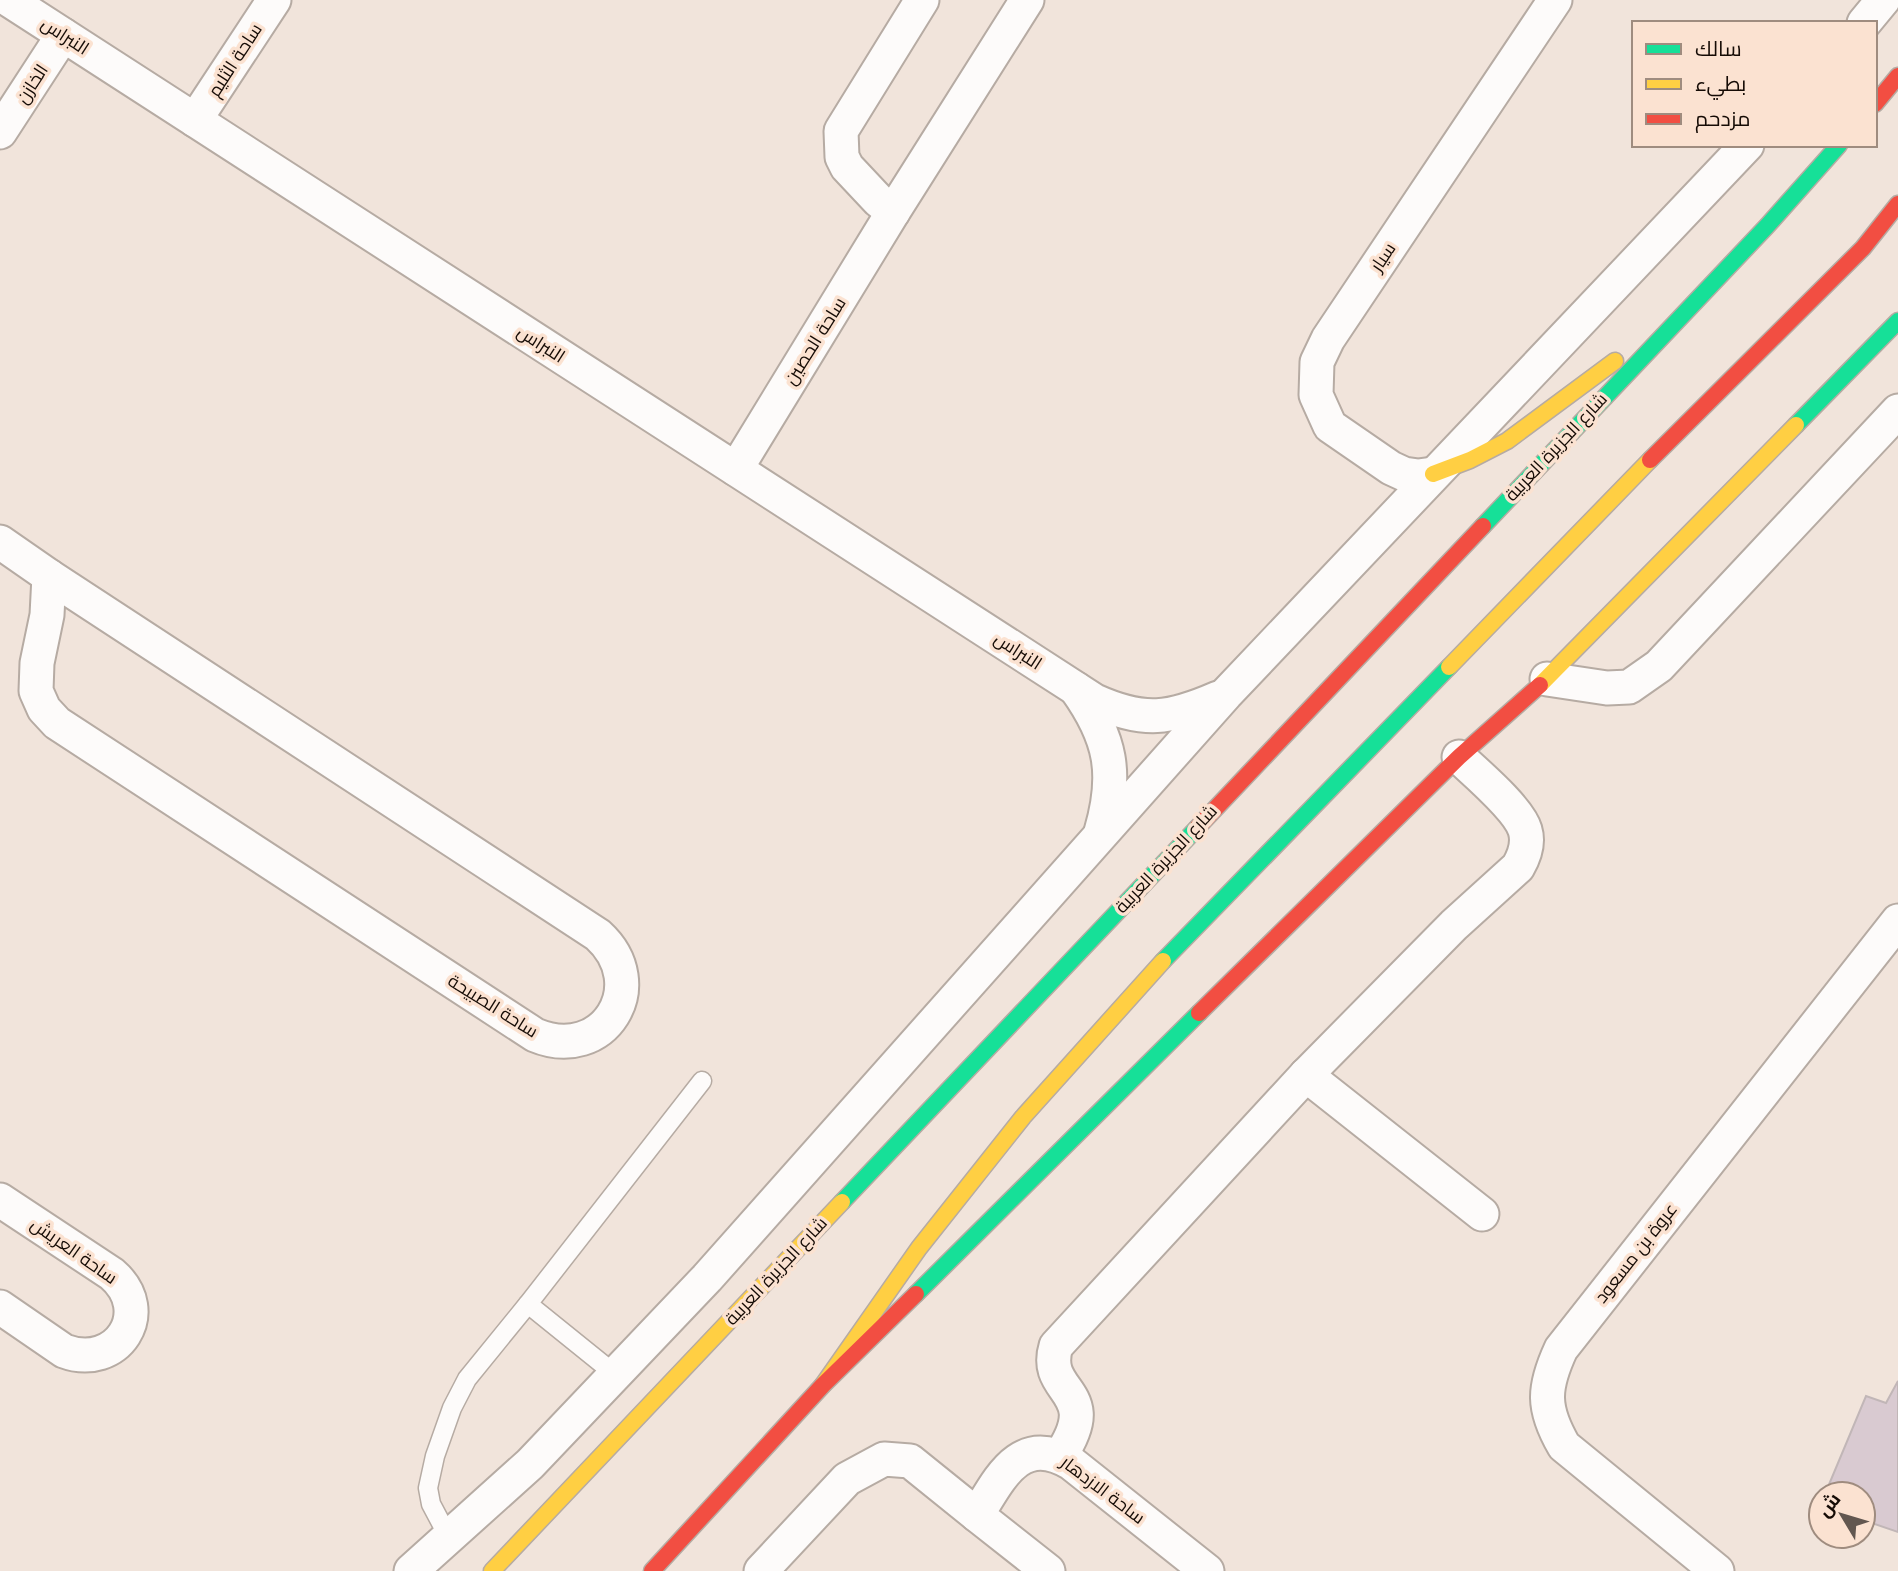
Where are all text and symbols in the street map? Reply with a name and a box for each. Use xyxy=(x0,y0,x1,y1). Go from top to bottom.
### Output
street label: النبراس xyxy=(36,12,94,60)
street label: ساحة الثليم xyxy=(202,19,268,101)
legend xyxy=(1632,21,1877,147)
text: سالك xyxy=(1695,35,1742,63)
street label: الخازن xyxy=(10,60,54,108)
text: بطيء xyxy=(1695,70,1746,100)
text: مزدحم xyxy=(1695,105,1750,133)
street label: سيار xyxy=(1364,238,1401,277)
street label: ساحة الحصين xyxy=(779,293,851,389)
street label: النبراس xyxy=(512,320,570,368)
street label: شارع الجزيرة العربية xyxy=(1500,388,1612,506)
street label: النبراس xyxy=(989,627,1047,675)
street label: شارع الجزيرة العربية xyxy=(1110,800,1222,918)
street label: ساحة الصبيحة xyxy=(443,969,543,1043)
street label: عروة بن مسعود xyxy=(1589,1198,1683,1308)
street label: ساحة العريش xyxy=(26,1212,122,1290)
street label: شارع الجزيرة العربية xyxy=(720,1212,832,1330)
street label: ساحة الازدهار xyxy=(1055,1450,1150,1530)
north arrow xyxy=(1807,1480,1877,1550)
text: ش xyxy=(1812,1488,1846,1522)

